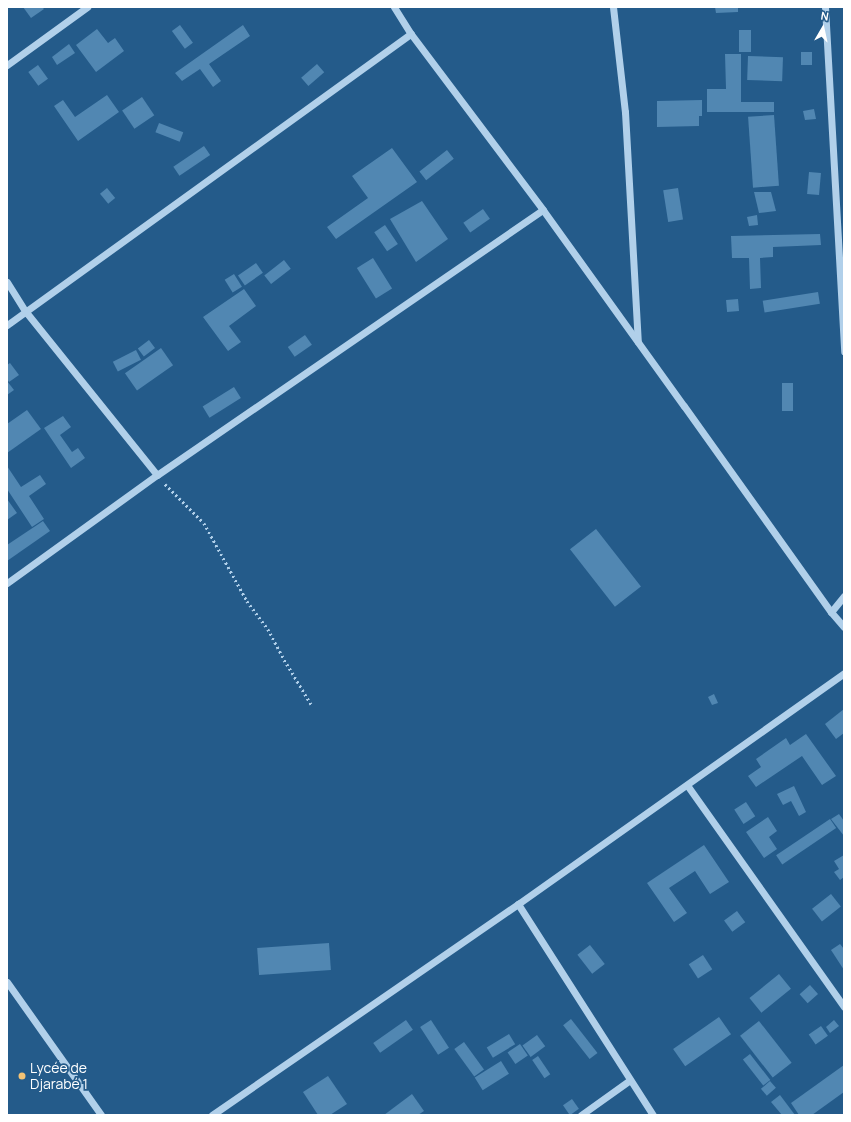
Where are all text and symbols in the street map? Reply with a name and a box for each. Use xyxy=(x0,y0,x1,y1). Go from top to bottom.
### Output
north arrow xyxy=(803,8,843,48)
text: N xyxy=(820,8,830,24)
place label: Lycée de Djarabé 1 xyxy=(30,1060,88,1092)
marker: Lycée de Djarabé 1 xyxy=(17,1071,27,1081)

